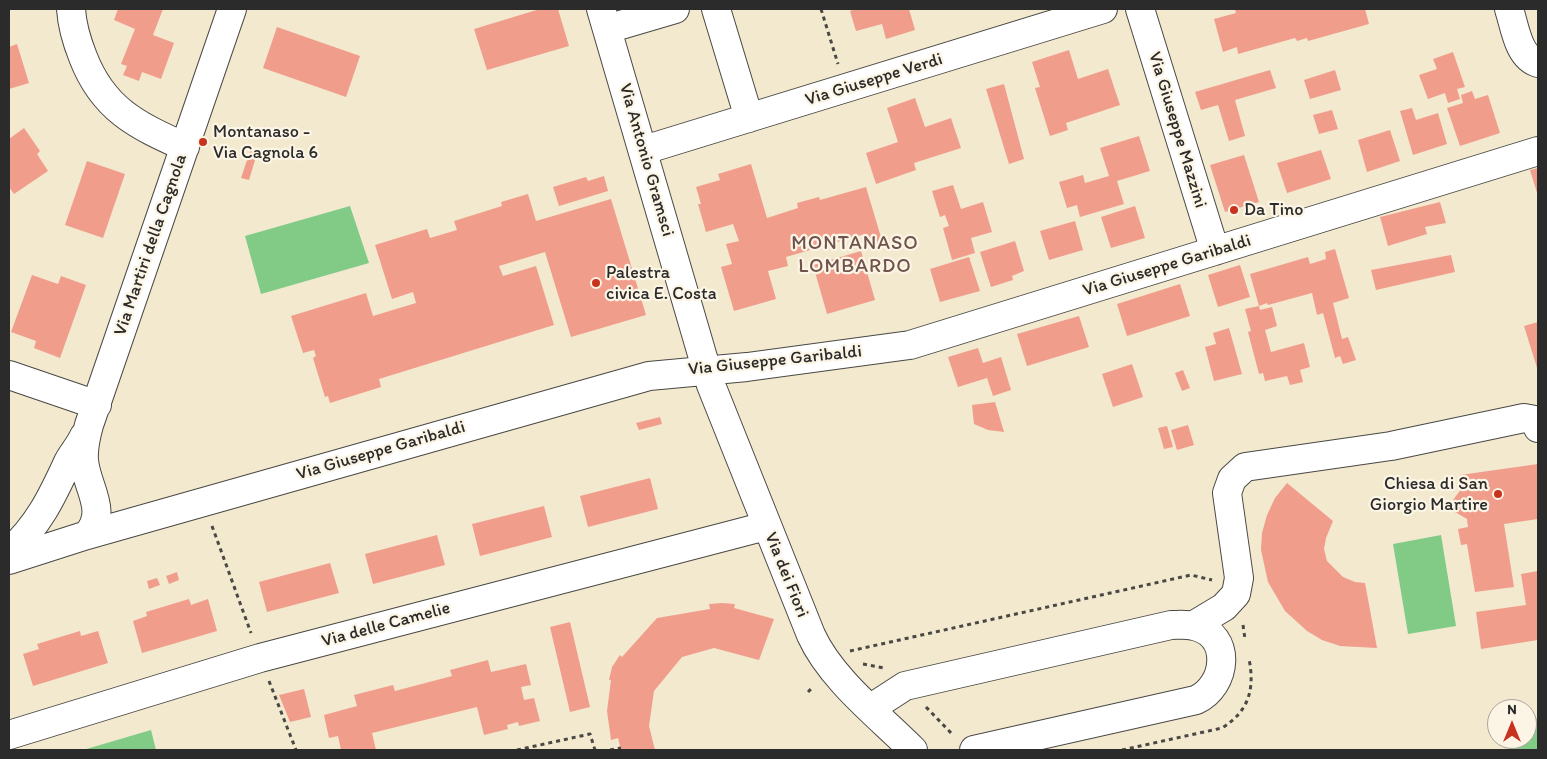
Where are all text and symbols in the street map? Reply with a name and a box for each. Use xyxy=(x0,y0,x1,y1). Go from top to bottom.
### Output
street label: Via Giuseppe Verdi xyxy=(803,49,945,111)
street label: Via Giuseppe Mazzini xyxy=(1143,49,1211,211)
street label: Via Antonio Gramsci xyxy=(614,81,678,239)
place label: Montanaso - Via Cagnola 6 xyxy=(213,121,318,163)
marker: Montanaso - Via Cagnola 6 xyxy=(197,136,209,148)
street label: Via Martiri della Cagnola xyxy=(110,151,192,339)
place label: Da Tino xyxy=(1244,199,1303,221)
marker: Da Tino xyxy=(1228,204,1240,216)
street label: Via Giuseppe Garibaldi xyxy=(1080,230,1254,302)
district label: MONTANASO LOMBARDO xyxy=(789,232,921,279)
place label: Palestra civica E. Costa xyxy=(606,262,717,304)
marker: Palestra civica E. Costa xyxy=(590,277,602,289)
street label: Via Giuseppe Garibaldi xyxy=(687,341,863,381)
street label: Via Giuseppe Garibaldi xyxy=(294,417,468,485)
place label: Chiesa di San Giorgio Martire xyxy=(1370,473,1488,516)
marker: Chiesa di San Giorgio Martire xyxy=(1492,488,1504,500)
street label: Via dei Fiori xyxy=(759,529,813,621)
street label: Via delle Camelie xyxy=(319,597,453,653)
north arrow xyxy=(1487,699,1537,749)
text: N xyxy=(1507,701,1517,718)

